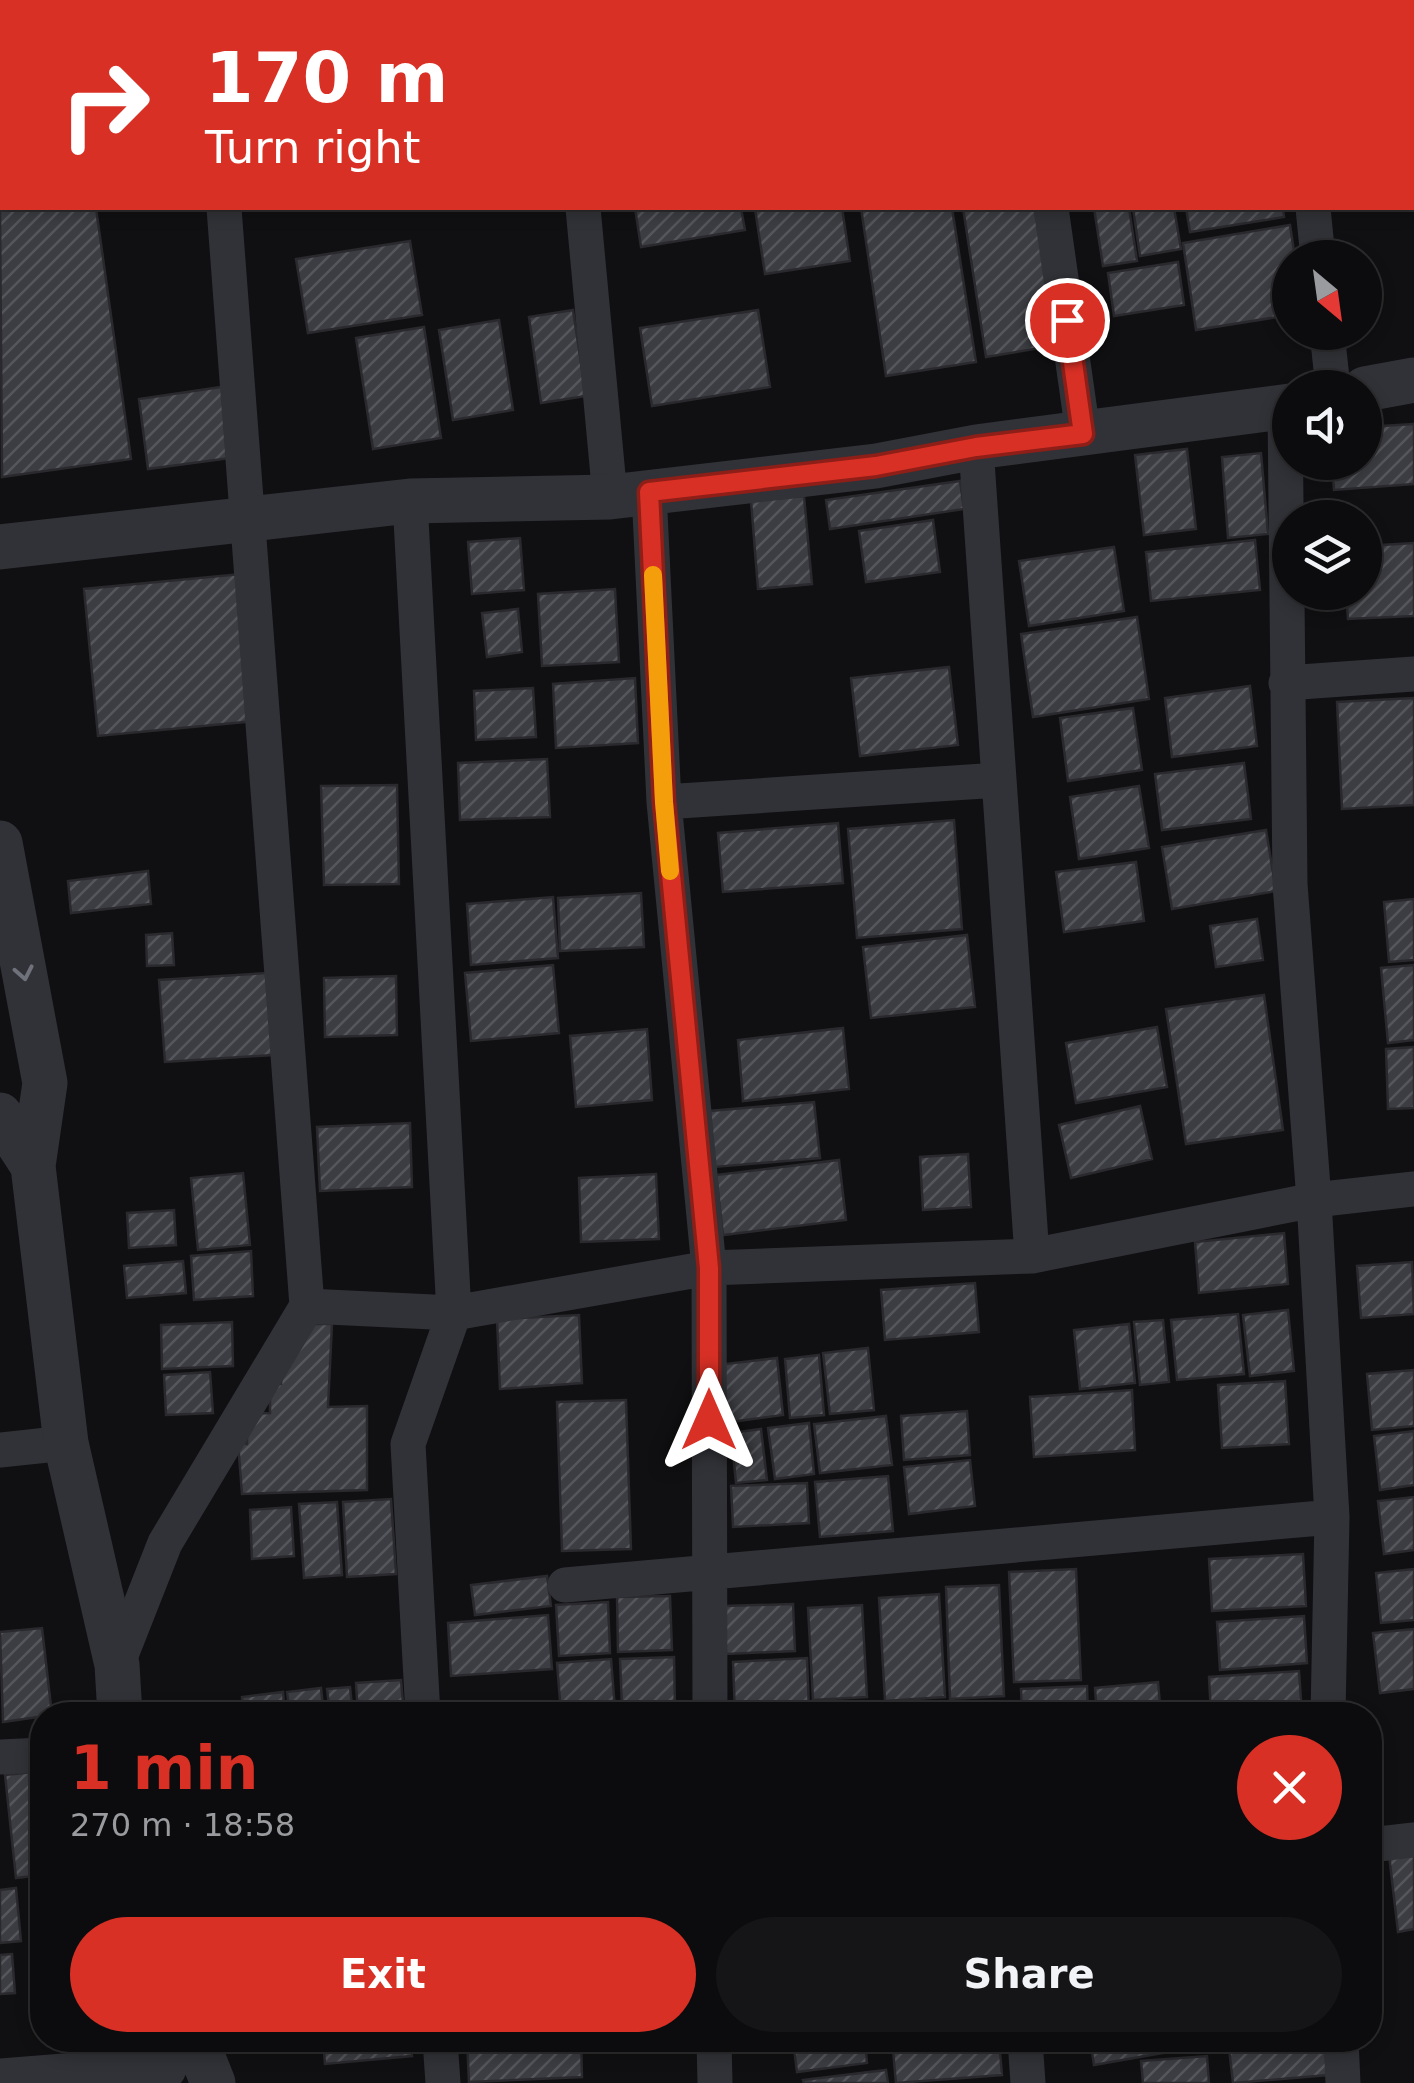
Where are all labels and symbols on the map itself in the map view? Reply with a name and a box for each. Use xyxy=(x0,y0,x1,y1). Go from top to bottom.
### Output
north arrow xyxy=(1272,240,1382,350)
pin xyxy=(1025,278,1110,363)
one-way arrow xyxy=(13,964,34,981)
position arrow xyxy=(657,1368,761,1472)

